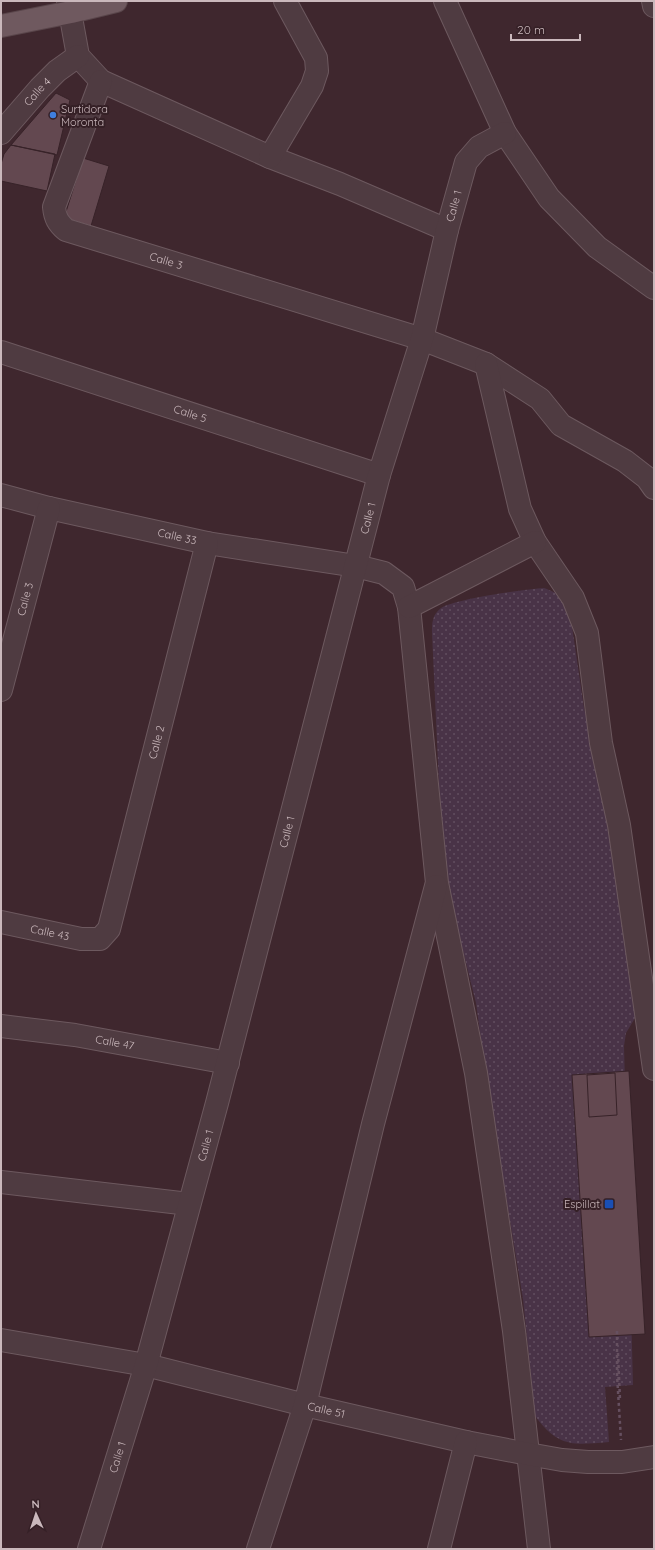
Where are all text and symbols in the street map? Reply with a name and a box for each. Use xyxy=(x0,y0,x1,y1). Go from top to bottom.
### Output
scale bar xyxy=(511,16,580,42)
text: 20 m xyxy=(517,22,545,37)
street label: Calle 4 xyxy=(21,74,54,109)
place label: Surtidora Moronta xyxy=(61,102,108,129)
marker: Surtidora Moronta xyxy=(48,110,58,120)
street label: Calle 1 xyxy=(443,189,465,223)
street label: Calle 3 xyxy=(148,249,185,272)
street label: Calle 5 xyxy=(172,402,209,426)
street label: Calle 1 xyxy=(357,501,379,536)
street label: Calle 33 xyxy=(156,525,198,548)
street label: Calle 3 xyxy=(14,581,36,617)
street label: Calle 2 xyxy=(145,724,167,760)
street label: Calle 1 xyxy=(276,815,298,849)
street label: Calle 43 xyxy=(29,921,71,943)
street label: Calle 47 xyxy=(94,1032,136,1053)
street label: Calle 1 xyxy=(195,1128,216,1163)
place label: Espillat xyxy=(564,1197,600,1211)
marker: Espillat xyxy=(603,1198,615,1210)
street label: Calle 51 xyxy=(306,1399,346,1421)
street label: Calle 1 xyxy=(106,1440,129,1475)
north arrow xyxy=(16,1494,56,1534)
text: N xyxy=(31,1497,40,1511)

